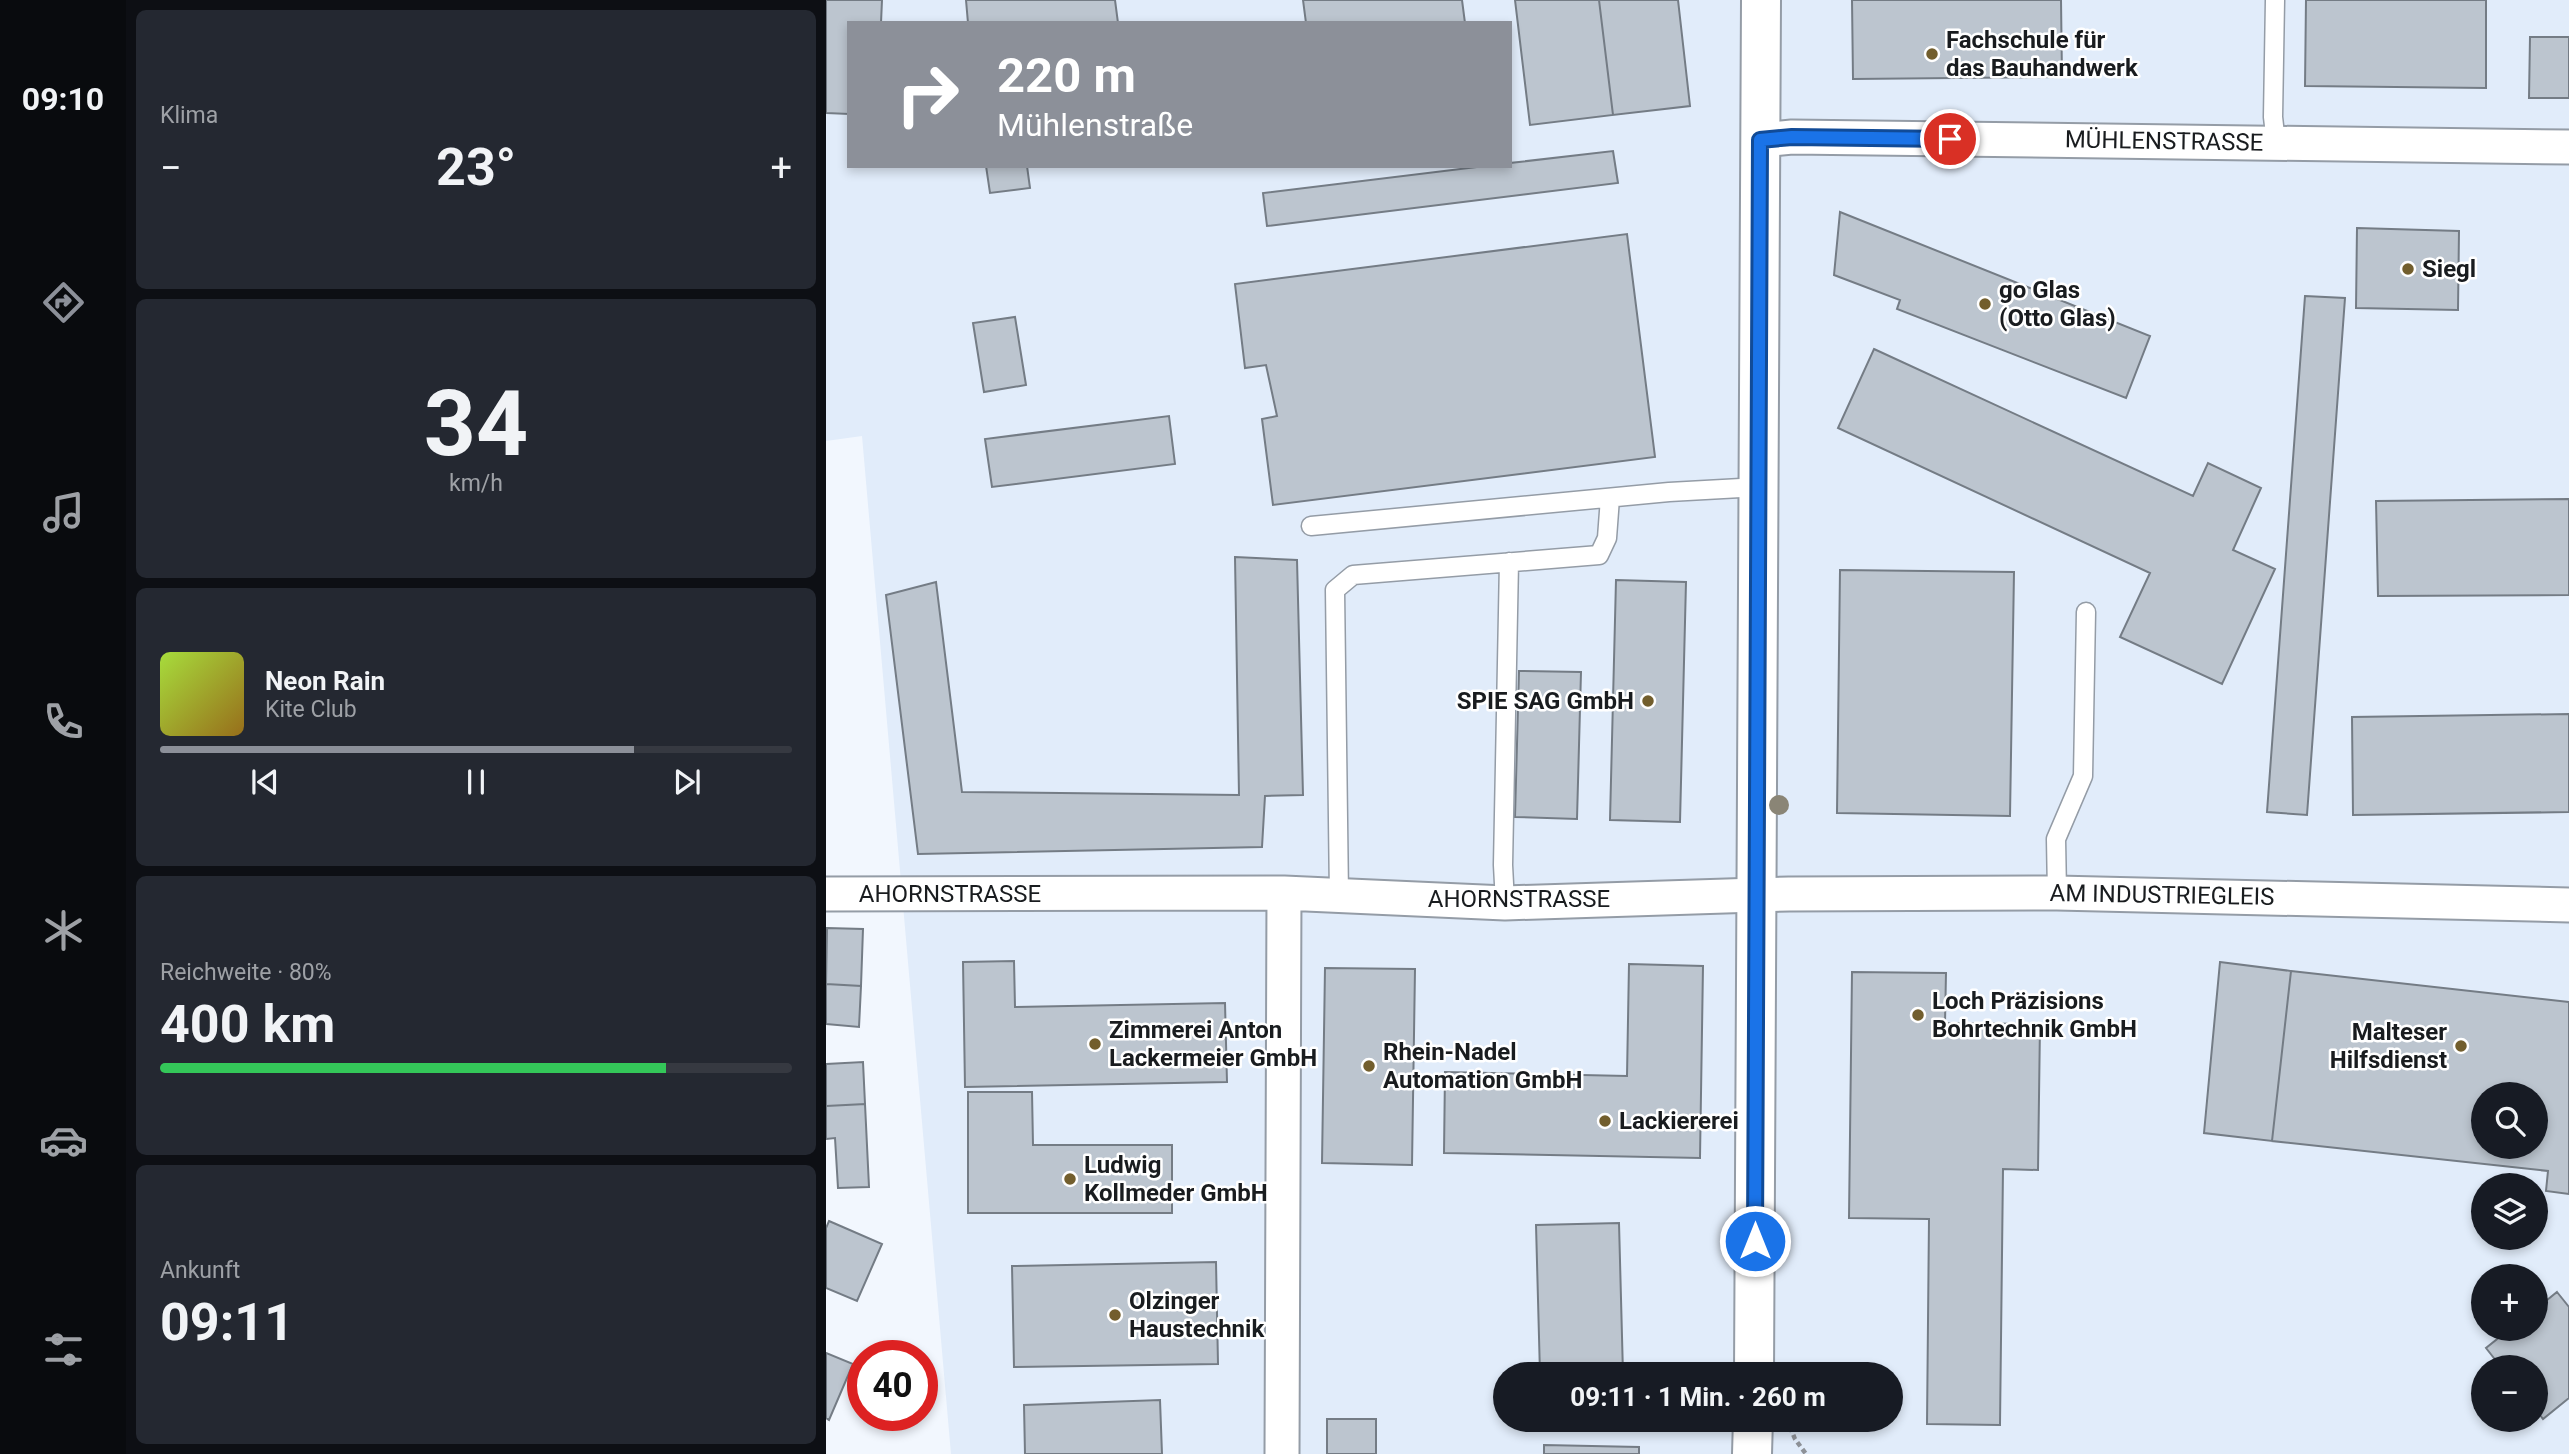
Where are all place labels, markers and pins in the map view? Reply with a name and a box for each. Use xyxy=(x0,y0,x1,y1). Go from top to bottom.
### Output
place label: Fachschule für das Bauhandwerk xyxy=(1946,26,2139,82)
marker: Fachschule für das Bauhandwerk xyxy=(1924,46,1940,62)
pin xyxy=(1920,109,1980,169)
place label: Siegl xyxy=(2422,255,2476,283)
marker: Siegl xyxy=(2400,261,2416,277)
place label: go Glas (Otto Glas) xyxy=(1999,276,2116,332)
marker: go Glas (Otto Glas) xyxy=(1977,296,1993,312)
place label: SPIE SAG GmbH xyxy=(1457,687,1634,715)
marker: SPIE SAG GmbH xyxy=(1640,693,1656,709)
place label: Loch Präzisions Bohrtechnik GmbH xyxy=(1932,987,2137,1043)
marker: Loch Präzisions Bohrtechnik GmbH xyxy=(1910,1007,1926,1023)
place label: Zimmerei Anton Lackermeier GmbH xyxy=(1109,1016,1317,1072)
place label: Malteser Hilfsdienst xyxy=(2330,1018,2447,1074)
marker: Zimmerei Anton Lackermeier GmbH xyxy=(1087,1036,1103,1052)
place label: Rhein-Nadel Automation GmbH xyxy=(1383,1038,1582,1094)
marker: Malteser Hilfsdienst xyxy=(2453,1038,2469,1054)
marker: Rhein-Nadel Automation GmbH xyxy=(1361,1058,1377,1074)
place label: Lackiererei xyxy=(1619,1107,1739,1135)
marker: Lackiererei xyxy=(1597,1113,1613,1129)
place label: Ludwig Kollmeder GmbH xyxy=(1084,1151,1268,1207)
marker: Ludwig Kollmeder GmbH xyxy=(1062,1171,1078,1187)
place label: Olzinger Haustechnik xyxy=(1129,1287,1265,1343)
marker: Olzinger Haustechnik xyxy=(1107,1307,1123,1323)

